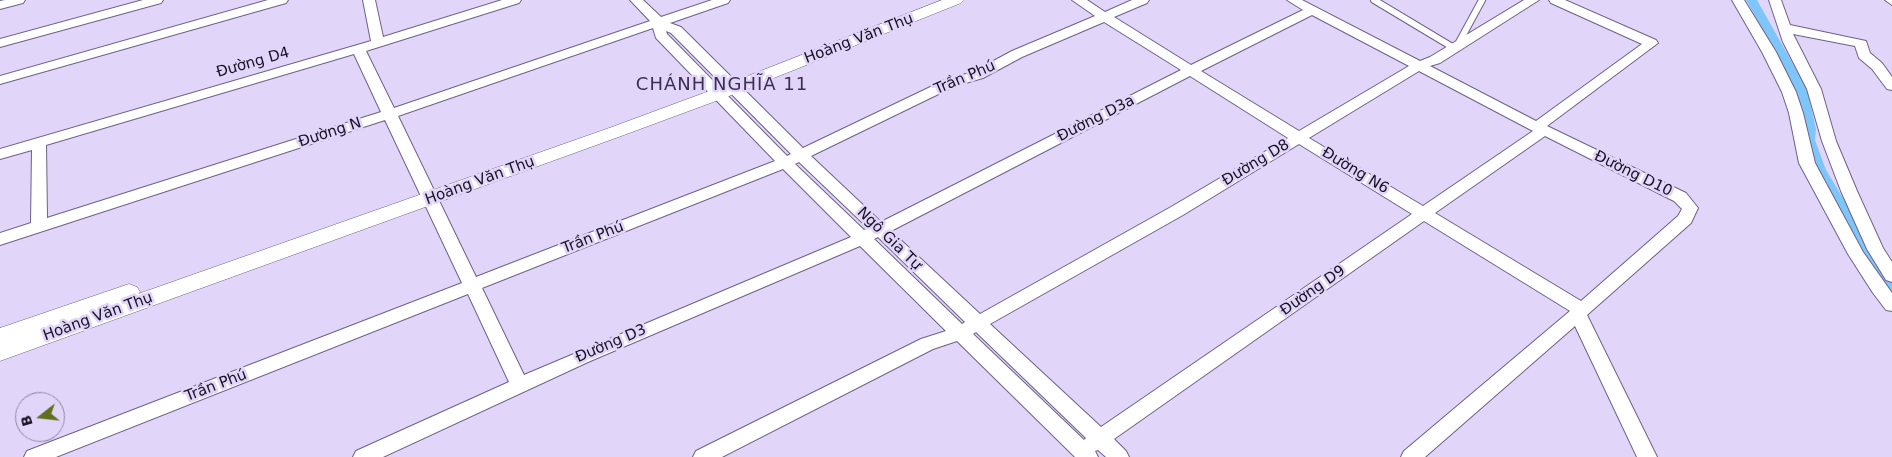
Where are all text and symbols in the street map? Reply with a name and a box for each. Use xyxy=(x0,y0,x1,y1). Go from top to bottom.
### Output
street label: Hoàng Văn Thụ xyxy=(802,10,916,68)
street label: Đường D4 xyxy=(214,44,292,82)
street label: Trần Phú xyxy=(932,57,998,99)
district label: CHÁNH NGHĨA 11 xyxy=(634,74,810,96)
street label: Đường D3a xyxy=(1054,92,1138,146)
street label: Đường N xyxy=(296,114,364,152)
street label: Đường D8 xyxy=(1219,136,1293,190)
street label: Đường N6 xyxy=(1318,144,1392,198)
street label: Đường D10 xyxy=(1591,147,1675,201)
street label: Hoàng Văn Thụ xyxy=(423,153,537,209)
street label: Ngô Gia Tự xyxy=(853,204,925,274)
street label: Trần Phú xyxy=(560,218,626,258)
street label: Đường D9 xyxy=(1277,262,1349,320)
street label: Hoàng Văn Thụ xyxy=(41,289,155,345)
street label: Đường D3 xyxy=(573,321,649,367)
street label: Trần Phú xyxy=(183,366,249,406)
north arrow xyxy=(15,392,65,442)
text: B xyxy=(17,414,36,428)

